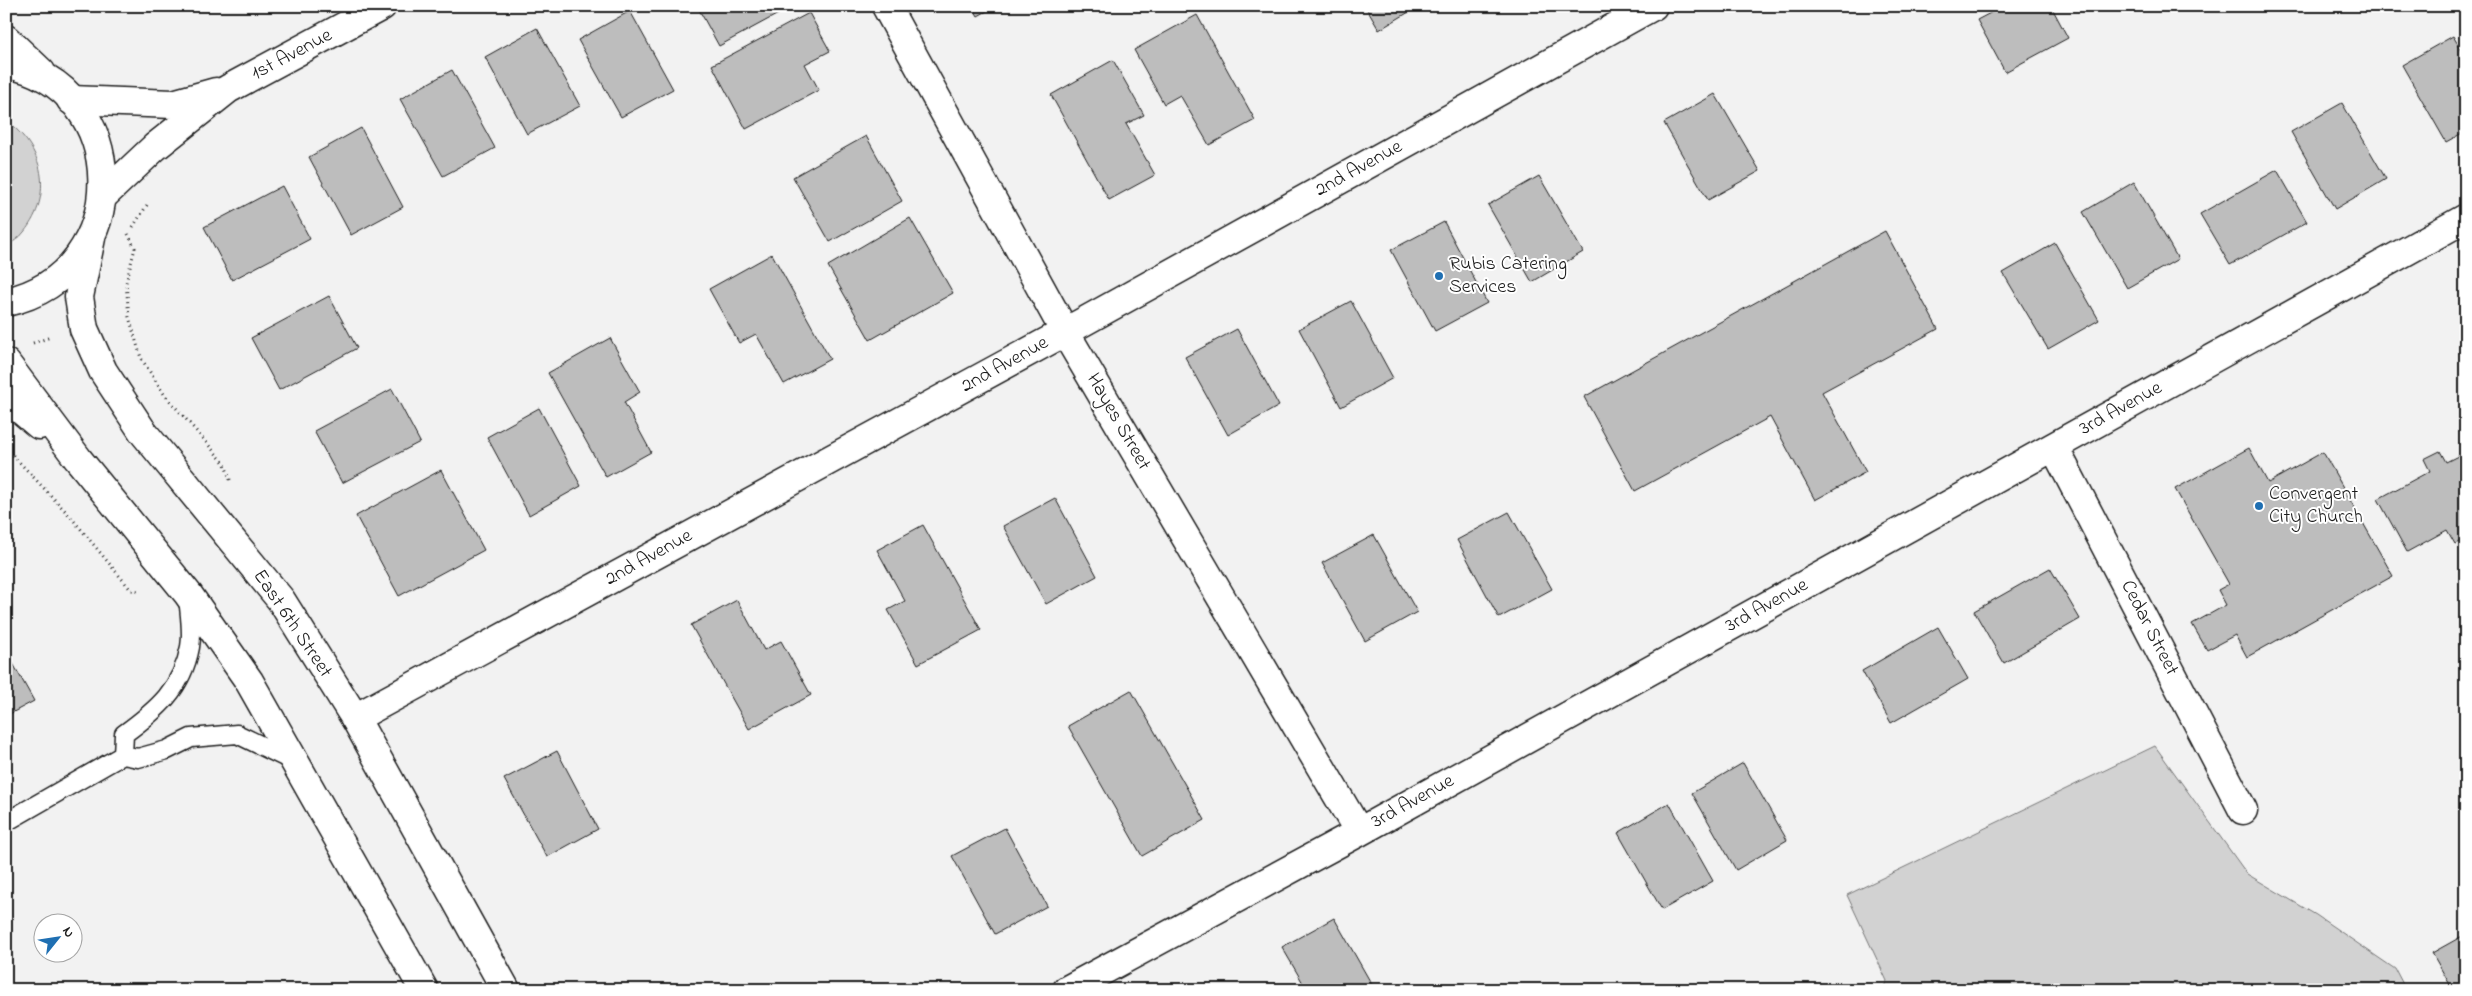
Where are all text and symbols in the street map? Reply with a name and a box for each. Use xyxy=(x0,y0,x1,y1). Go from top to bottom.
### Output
street label: 1st Avenue xyxy=(246,22,338,88)
street label: 2nd Avenue xyxy=(1310,133,1408,205)
place label: Rubis Catering Services xyxy=(1449,250,1567,302)
marker: Rubis Catering Services xyxy=(1433,270,1445,282)
street label: 2nd Avenue xyxy=(956,329,1054,401)
street label: Hayes Street xyxy=(1078,368,1158,476)
street label: 3rd Avenue xyxy=(2074,374,2168,444)
place label: Convergent City Church xyxy=(2269,480,2363,532)
marker: Convergent City Church xyxy=(2253,500,2265,512)
street label: 2nd Avenue xyxy=(600,522,698,594)
street label: East 6th Street xyxy=(245,564,339,684)
street label: 3rd Avenue xyxy=(1720,571,1814,641)
street label: Cedar Street xyxy=(2113,575,2186,681)
street label: 3rd Avenue xyxy=(1366,767,1460,837)
north arrow xyxy=(32,914,82,964)
text: N xyxy=(57,923,79,942)

